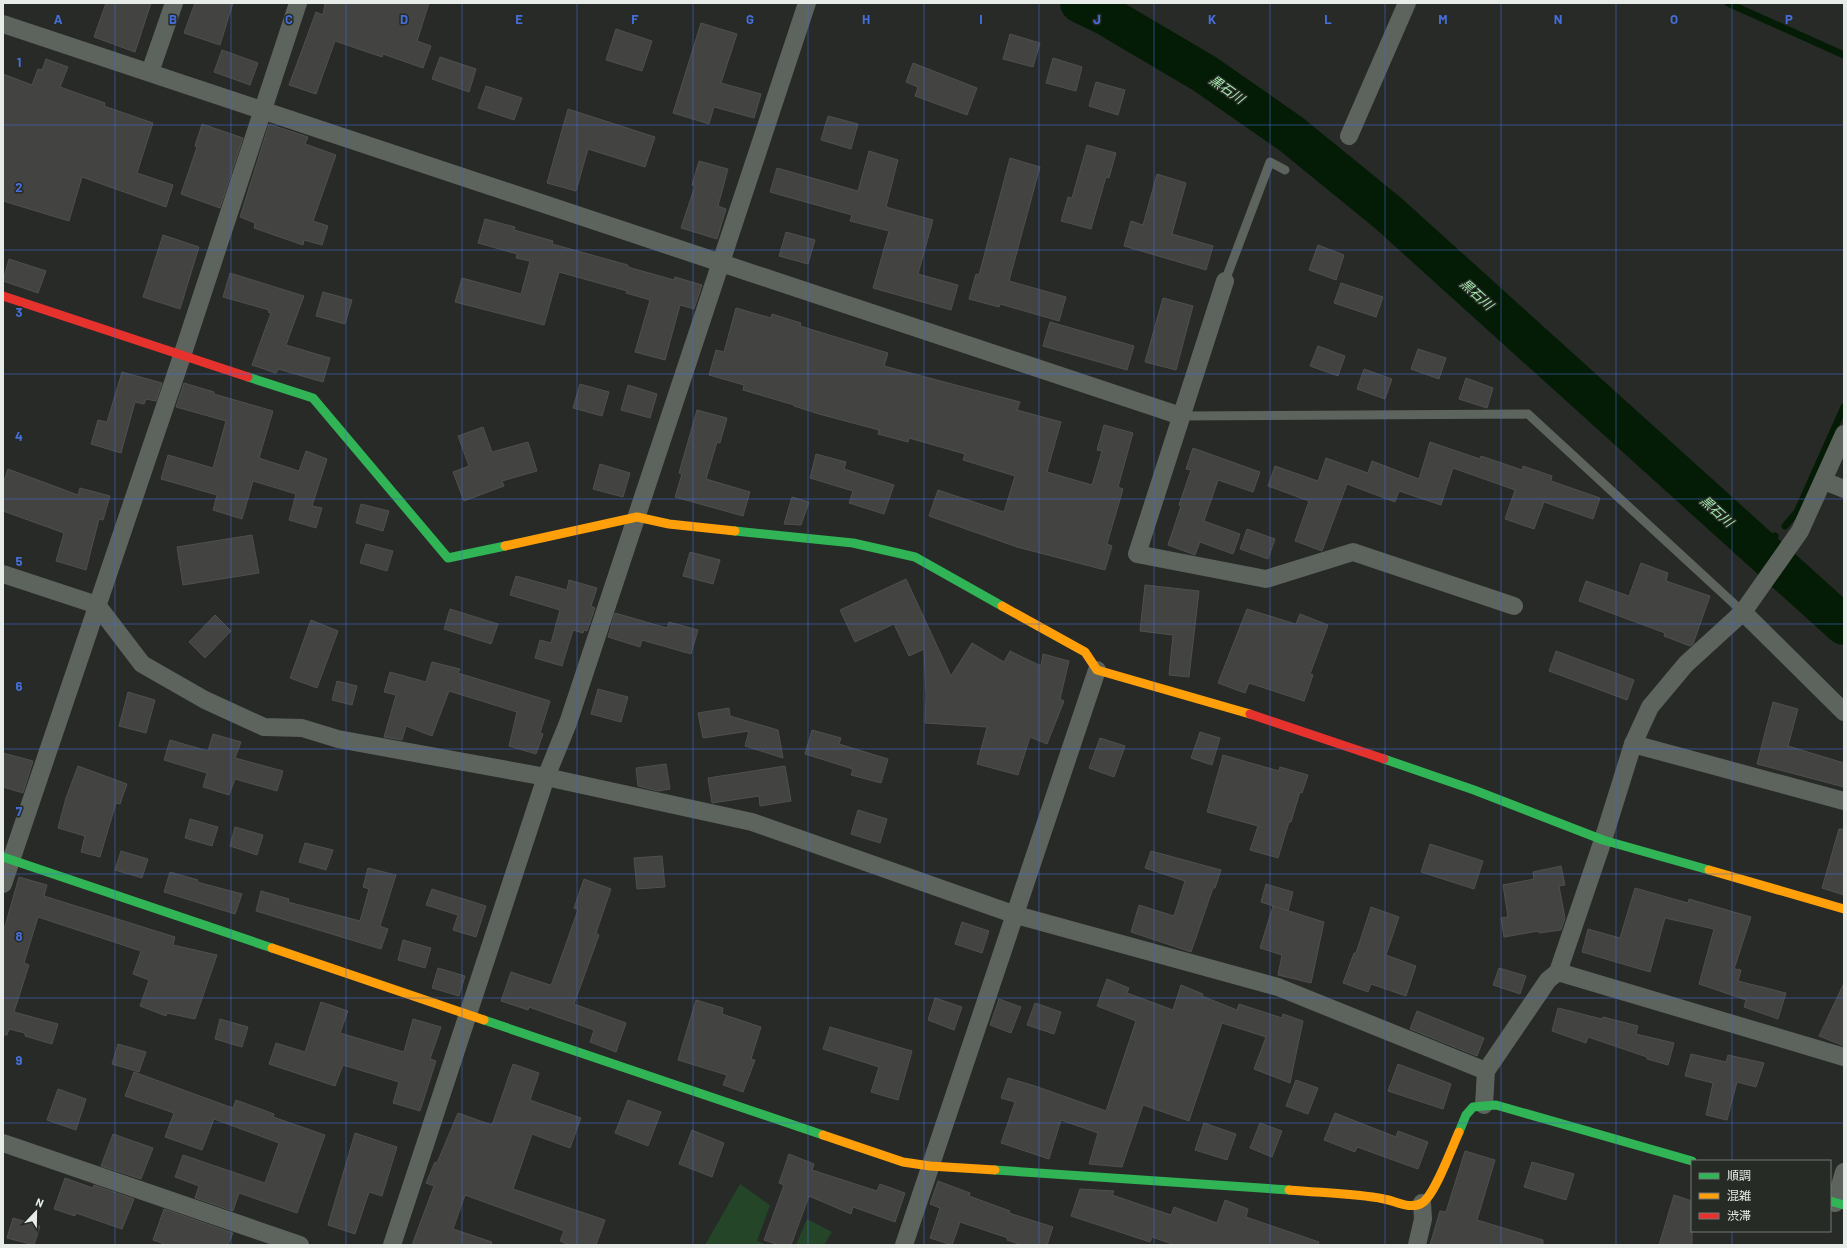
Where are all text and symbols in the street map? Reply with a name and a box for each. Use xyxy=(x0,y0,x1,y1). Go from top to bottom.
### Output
text: A xyxy=(54,11,63,27)
text: B xyxy=(169,11,177,27)
text: C xyxy=(285,11,293,27)
text: D xyxy=(400,11,408,27)
text: E xyxy=(515,11,523,27)
text: F xyxy=(631,11,639,27)
text: G xyxy=(746,11,754,27)
text: H xyxy=(862,11,870,27)
text: I xyxy=(979,11,983,27)
text: J xyxy=(1093,11,1101,27)
text: K xyxy=(1208,11,1216,27)
text: L xyxy=(1324,11,1332,27)
text: M xyxy=(1438,11,1448,27)
text: N xyxy=(1554,11,1562,27)
text: O xyxy=(1670,11,1678,27)
text: P xyxy=(1785,11,1793,27)
text: 1 xyxy=(17,54,21,70)
water label: 黒石川 xyxy=(1206,71,1249,108)
text: 2 xyxy=(15,179,23,195)
water label: 黒石川 xyxy=(1457,275,1498,314)
text: 3 xyxy=(15,304,23,320)
text: 4 xyxy=(15,428,23,444)
water label: 黒石川 xyxy=(1697,492,1738,531)
text: 5 xyxy=(15,553,23,569)
text: 6 xyxy=(16,678,23,694)
text: 7 xyxy=(16,803,23,819)
text: 8 xyxy=(15,928,23,944)
text: 9 xyxy=(16,1052,23,1068)
legend xyxy=(1691,1160,1831,1232)
text: 順調 xyxy=(1727,1168,1751,1182)
text: 混雑 xyxy=(1727,1188,1751,1202)
north arrow xyxy=(16,1192,56,1232)
text: N xyxy=(34,1195,46,1210)
text: 渋滞 xyxy=(1727,1208,1751,1222)

